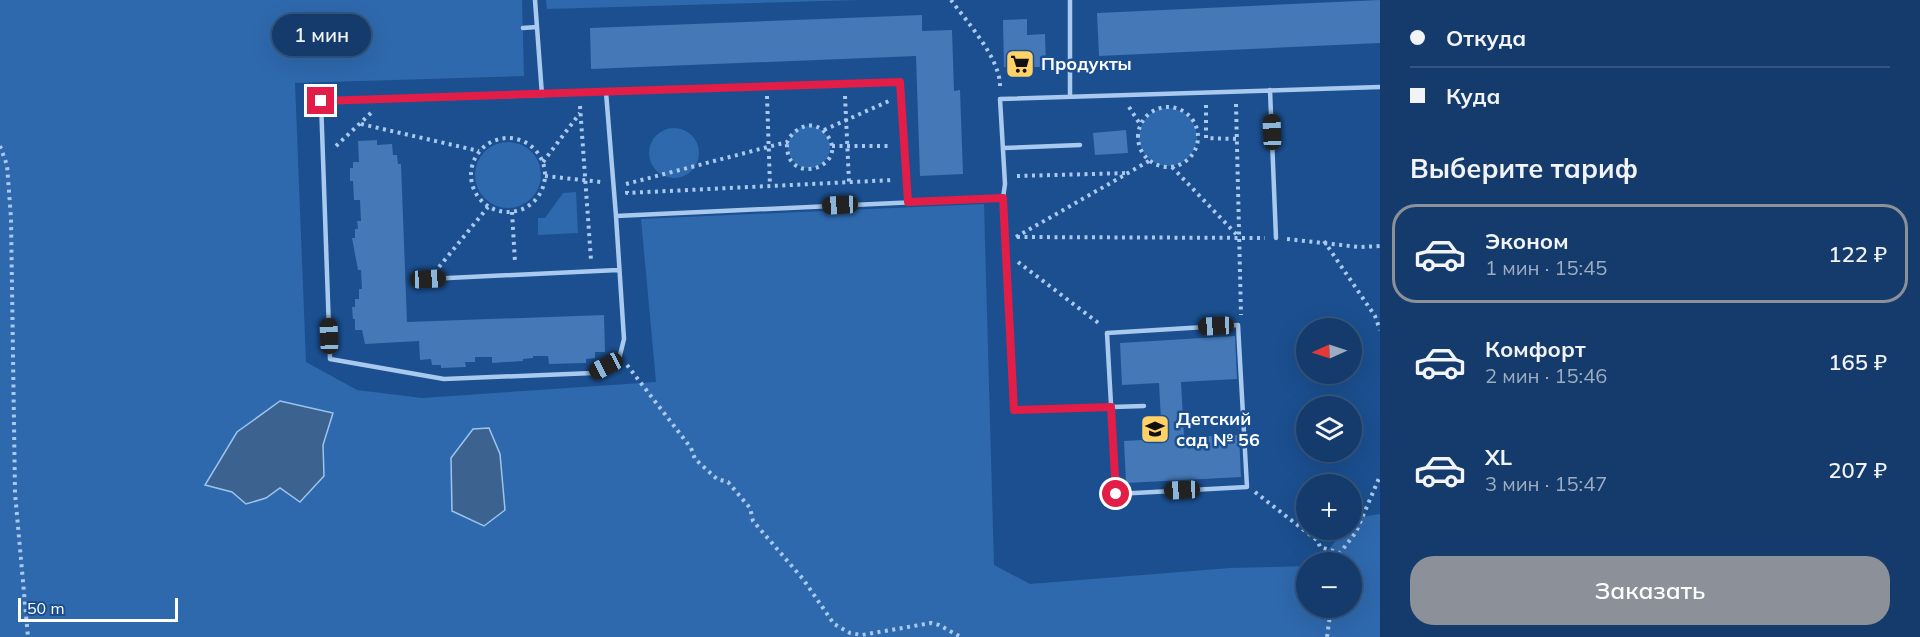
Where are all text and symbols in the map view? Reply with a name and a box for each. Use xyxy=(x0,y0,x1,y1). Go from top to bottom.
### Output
callout: 1 мин xyxy=(272,14,370,56)
text: 1 мин xyxy=(294,22,349,47)
text: Откуда xyxy=(1446,24,1526,52)
supermarket icon: Продукты xyxy=(1004,48,1036,80)
place label: Продукты xyxy=(1041,52,1132,75)
text: Куда xyxy=(1446,82,1500,110)
route end xyxy=(307,87,334,114)
car xyxy=(1262,114,1282,150)
text: Выберите тариф xyxy=(1410,151,1638,185)
car xyxy=(822,195,858,215)
icon: car xyxy=(1413,227,1467,281)
text: Эконом xyxy=(1485,227,1569,255)
text: 122 ₽ xyxy=(1828,240,1887,268)
text: 1 мин · 15:45 xyxy=(1485,255,1607,280)
car xyxy=(410,269,446,289)
car xyxy=(1198,316,1234,336)
car xyxy=(319,318,339,354)
north arrow xyxy=(1296,318,1362,384)
map controls xyxy=(1296,318,1362,618)
icon: car xyxy=(1413,335,1467,389)
text: Комфорт xyxy=(1485,335,1586,363)
text: 165 ₽ xyxy=(1828,348,1887,376)
car xyxy=(586,350,626,382)
text: 2 мин · 15:46 xyxy=(1485,363,1607,388)
button: layers xyxy=(1296,396,1362,462)
place label: Детский сад № 56 xyxy=(1176,407,1260,451)
school or university icon: Детский сад № 56 xyxy=(1139,413,1171,445)
icon: car xyxy=(1413,443,1467,497)
text: XL xyxy=(1485,443,1512,471)
text: 207 ₽ xyxy=(1828,456,1887,484)
text: 3 мин · 15:47 xyxy=(1485,471,1607,496)
button: + xyxy=(1296,474,1362,540)
route start xyxy=(1102,480,1129,507)
car xyxy=(1164,480,1200,500)
button: − xyxy=(1296,552,1362,618)
button: Заказать xyxy=(1410,556,1890,625)
scale bar xyxy=(18,595,178,622)
text: 50 m xyxy=(27,598,64,618)

